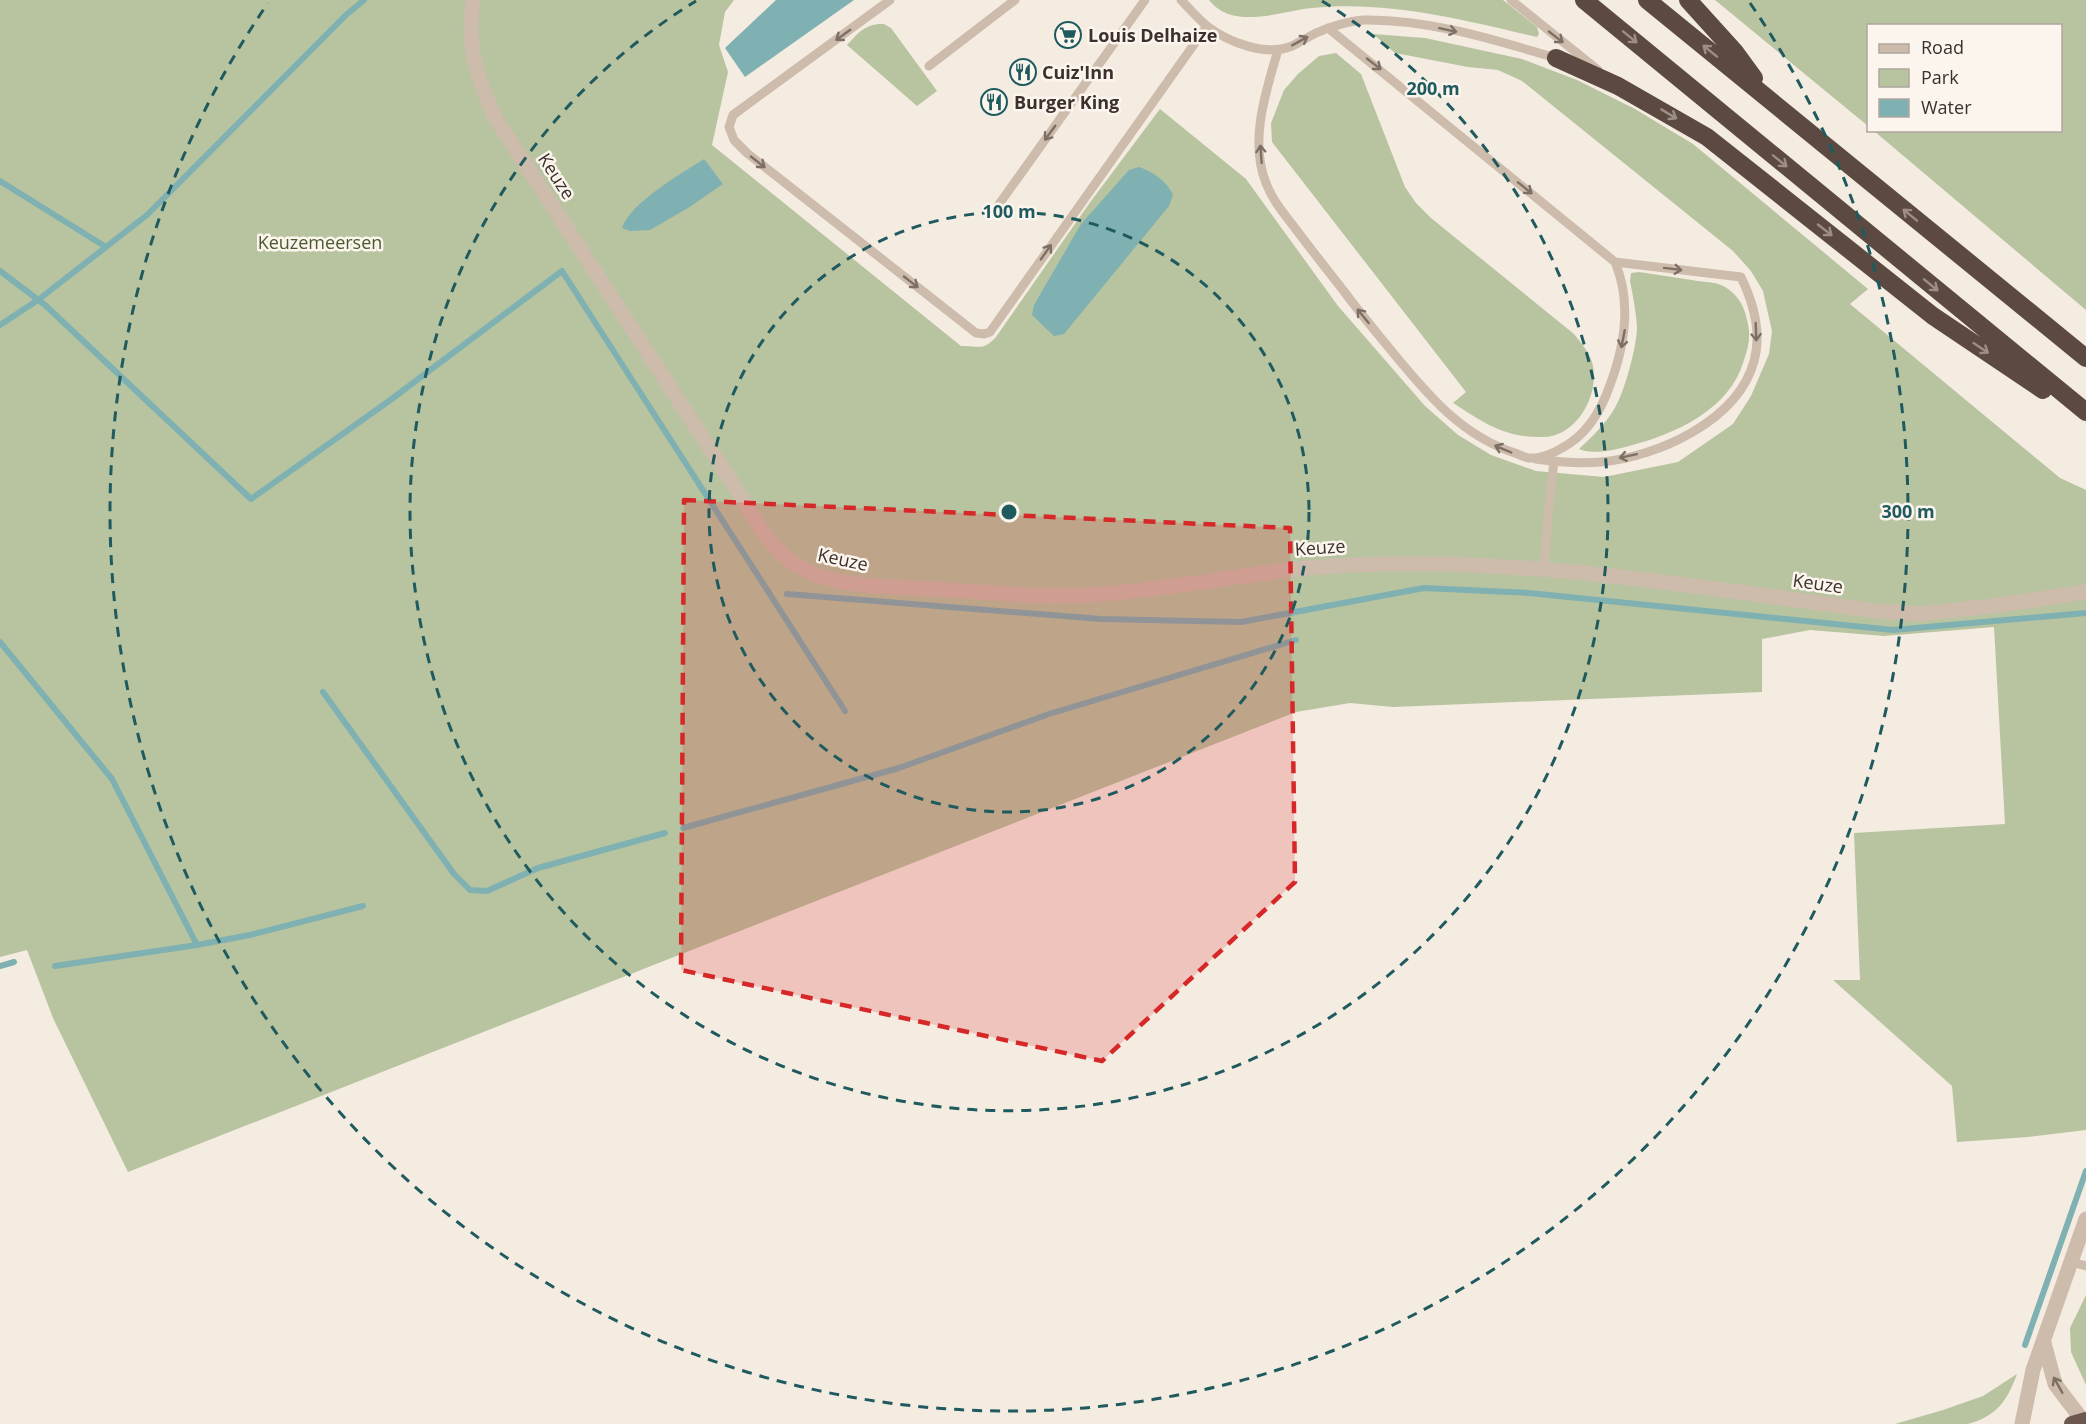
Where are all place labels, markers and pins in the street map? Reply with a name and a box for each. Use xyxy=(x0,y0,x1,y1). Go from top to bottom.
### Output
supermarket icon: Louis Delhaize xyxy=(1053,20,1083,50)
place label: Louis Delhaize xyxy=(1088,23,1217,47)
restaurant icon: Cuiz'Inn xyxy=(1008,57,1038,87)
place label: Cuiz'Inn xyxy=(1042,60,1114,84)
restaurant icon: Burger King xyxy=(979,87,1009,117)
place label: Burger King xyxy=(1014,90,1119,114)
centre of rings xyxy=(999,502,1019,522)

